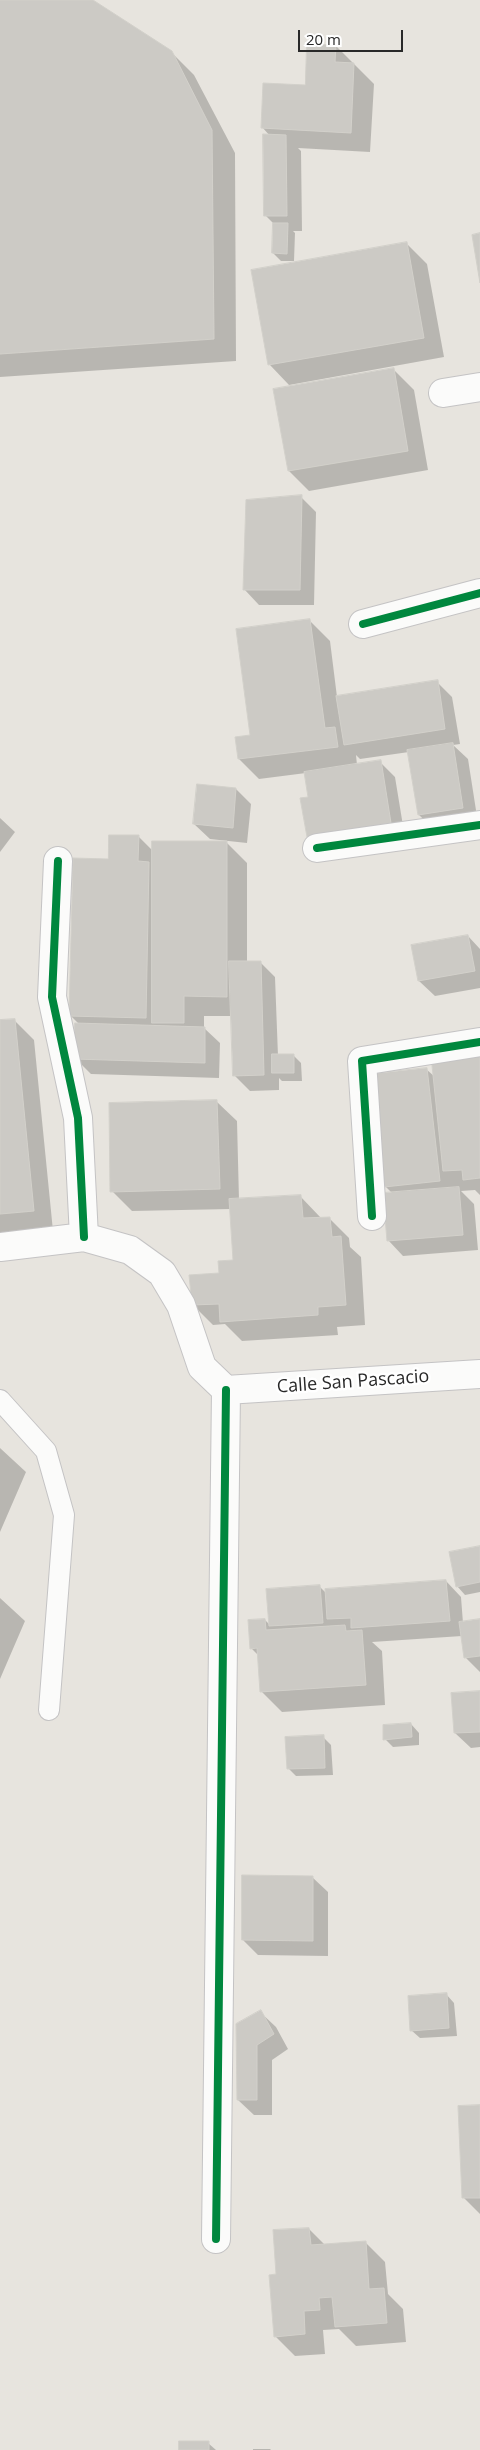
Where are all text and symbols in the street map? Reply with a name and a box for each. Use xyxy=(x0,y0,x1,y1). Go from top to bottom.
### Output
scale bar xyxy=(300,20,405,52)
text: 20 m xyxy=(306,29,341,49)
street label: Calle San Pascacio xyxy=(276,1366,430,1398)

